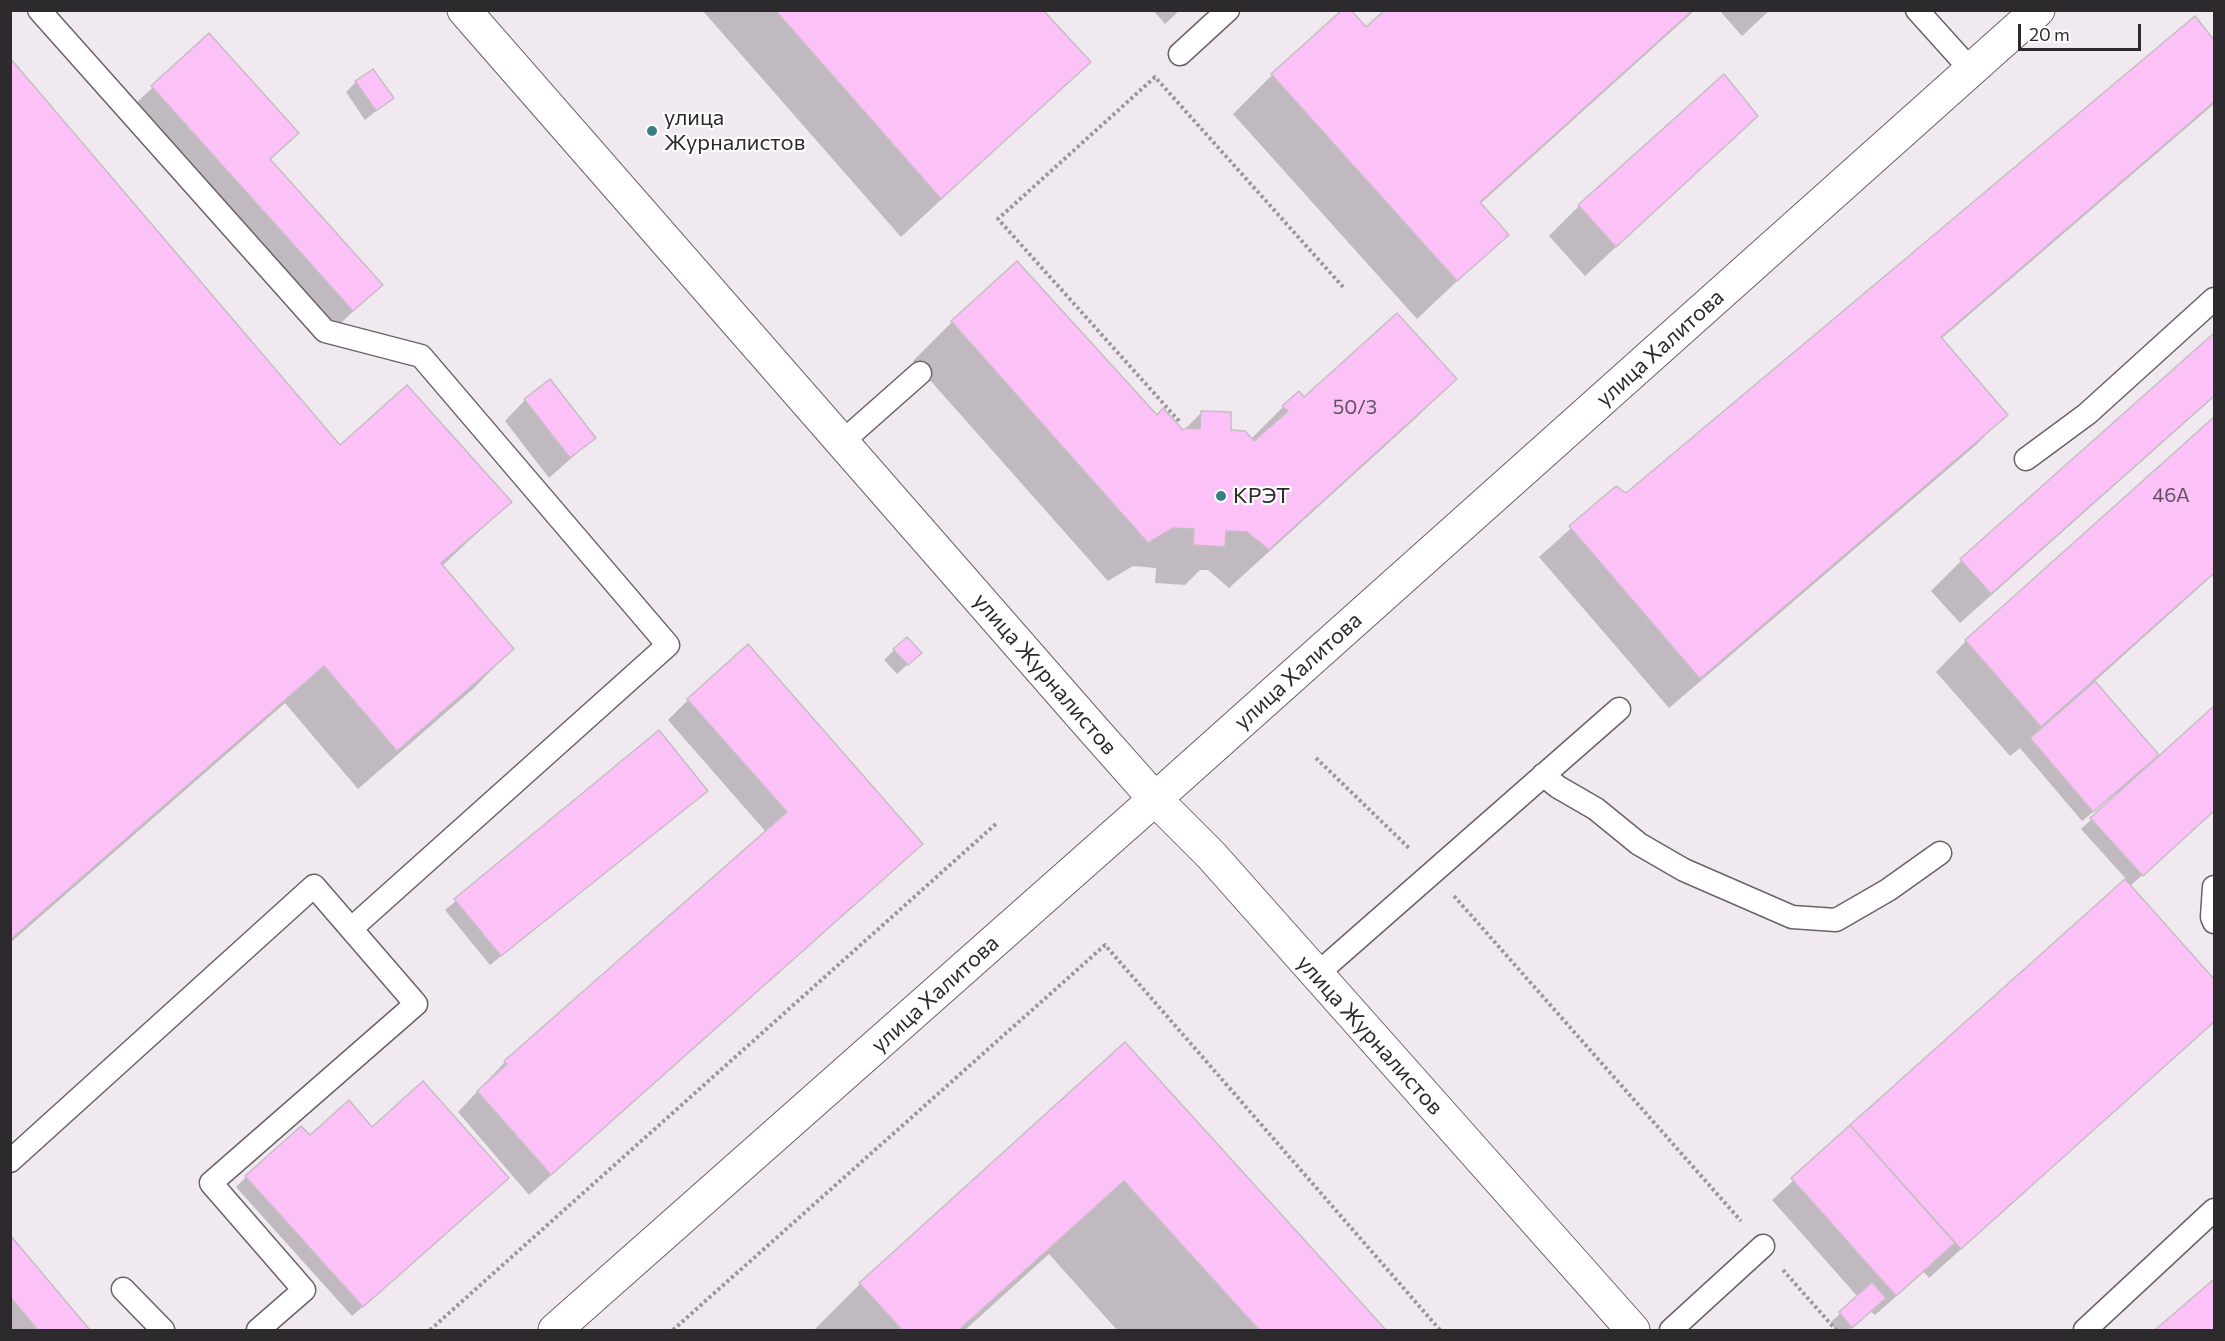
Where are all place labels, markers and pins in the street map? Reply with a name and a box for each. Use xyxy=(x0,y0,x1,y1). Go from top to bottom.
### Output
place label: улица Журналистов xyxy=(664,105,805,156)
marker: улица Журналистов xyxy=(645,124,659,138)
place label: КРЭТ xyxy=(1233,483,1290,509)
marker: КРЭТ xyxy=(1214,489,1228,503)

